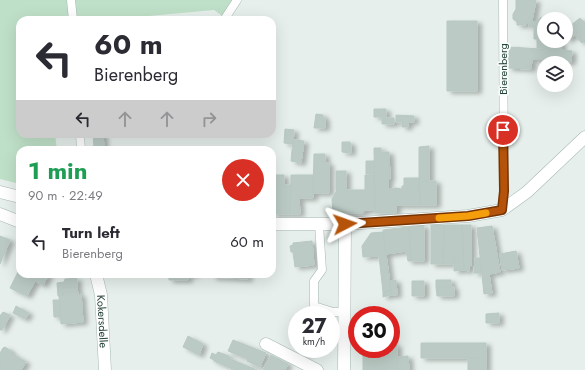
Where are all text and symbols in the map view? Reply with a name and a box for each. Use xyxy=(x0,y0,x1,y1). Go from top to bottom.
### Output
map controls xyxy=(537,12,573,92)
button: search xyxy=(537,12,573,48)
text: 60 m xyxy=(94,24,163,65)
icon: left xyxy=(28,32,80,84)
street label: Bierenberg xyxy=(495,43,511,95)
button: layers xyxy=(537,56,573,92)
text: Bierenberg xyxy=(94,62,178,88)
icon: left xyxy=(72,108,94,130)
icon: ahead xyxy=(114,108,136,130)
icon: ahead xyxy=(156,108,178,130)
icon: right xyxy=(198,108,220,130)
pin xyxy=(486,113,520,147)
icon: arrive xyxy=(492,119,514,141)
text: 1 min xyxy=(28,153,88,188)
button: close xyxy=(222,159,264,201)
text: 90 m · 22:49 xyxy=(28,186,103,205)
position arrow xyxy=(324,203,366,245)
text: Turn left xyxy=(62,222,120,244)
icon: left xyxy=(28,231,50,253)
text: 60 m xyxy=(230,231,264,253)
text: Bierenberg xyxy=(62,244,123,263)
street label: Kokersdelle xyxy=(93,294,112,349)
speed limit sign: 30 xyxy=(348,306,400,358)
text: 27 xyxy=(301,312,327,341)
text: km/h xyxy=(303,334,325,349)

